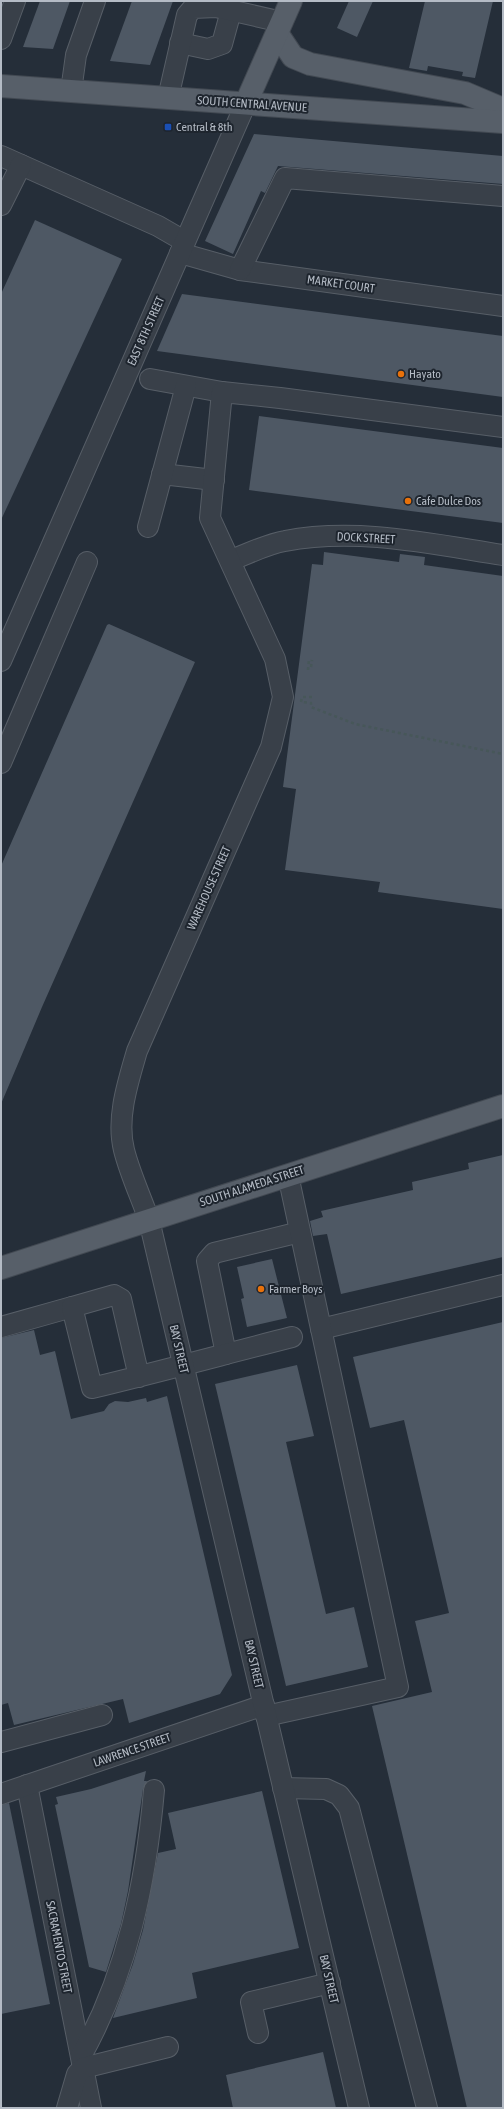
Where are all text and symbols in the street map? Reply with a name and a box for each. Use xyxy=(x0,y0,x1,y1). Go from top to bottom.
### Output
street label: SOUTH CENTRAL AVENUE xyxy=(197,93,307,115)
place label: Central & 8th xyxy=(176,120,233,134)
marker: Central & 8th xyxy=(163,122,173,132)
street label: MARKET COURT xyxy=(306,272,377,296)
street label: EAST 8TH STREET xyxy=(124,294,168,368)
place label: Hayato xyxy=(409,367,441,381)
marker: Hayato xyxy=(396,369,406,379)
place label: Cafe Dulce Dos xyxy=(416,494,481,508)
marker: Cafe Dulce Dos xyxy=(403,496,413,506)
street label: DOCK STREET xyxy=(336,529,396,547)
street label: WAREHOUSE STREET xyxy=(184,843,234,932)
street label: SOUTH ALAMEDA STREET xyxy=(198,1162,307,1209)
place label: Farmer Boys xyxy=(269,1282,322,1296)
marker: Farmer Boys xyxy=(256,1284,266,1294)
street label: BAY STREET xyxy=(167,1323,192,1376)
street label: BAY STREET xyxy=(242,1638,267,1691)
street label: LAWRENCE STREET xyxy=(91,1730,173,1770)
street label: SACRAMENTO STREET xyxy=(43,1900,75,1995)
street label: BAY STREET xyxy=(317,1953,342,2006)

